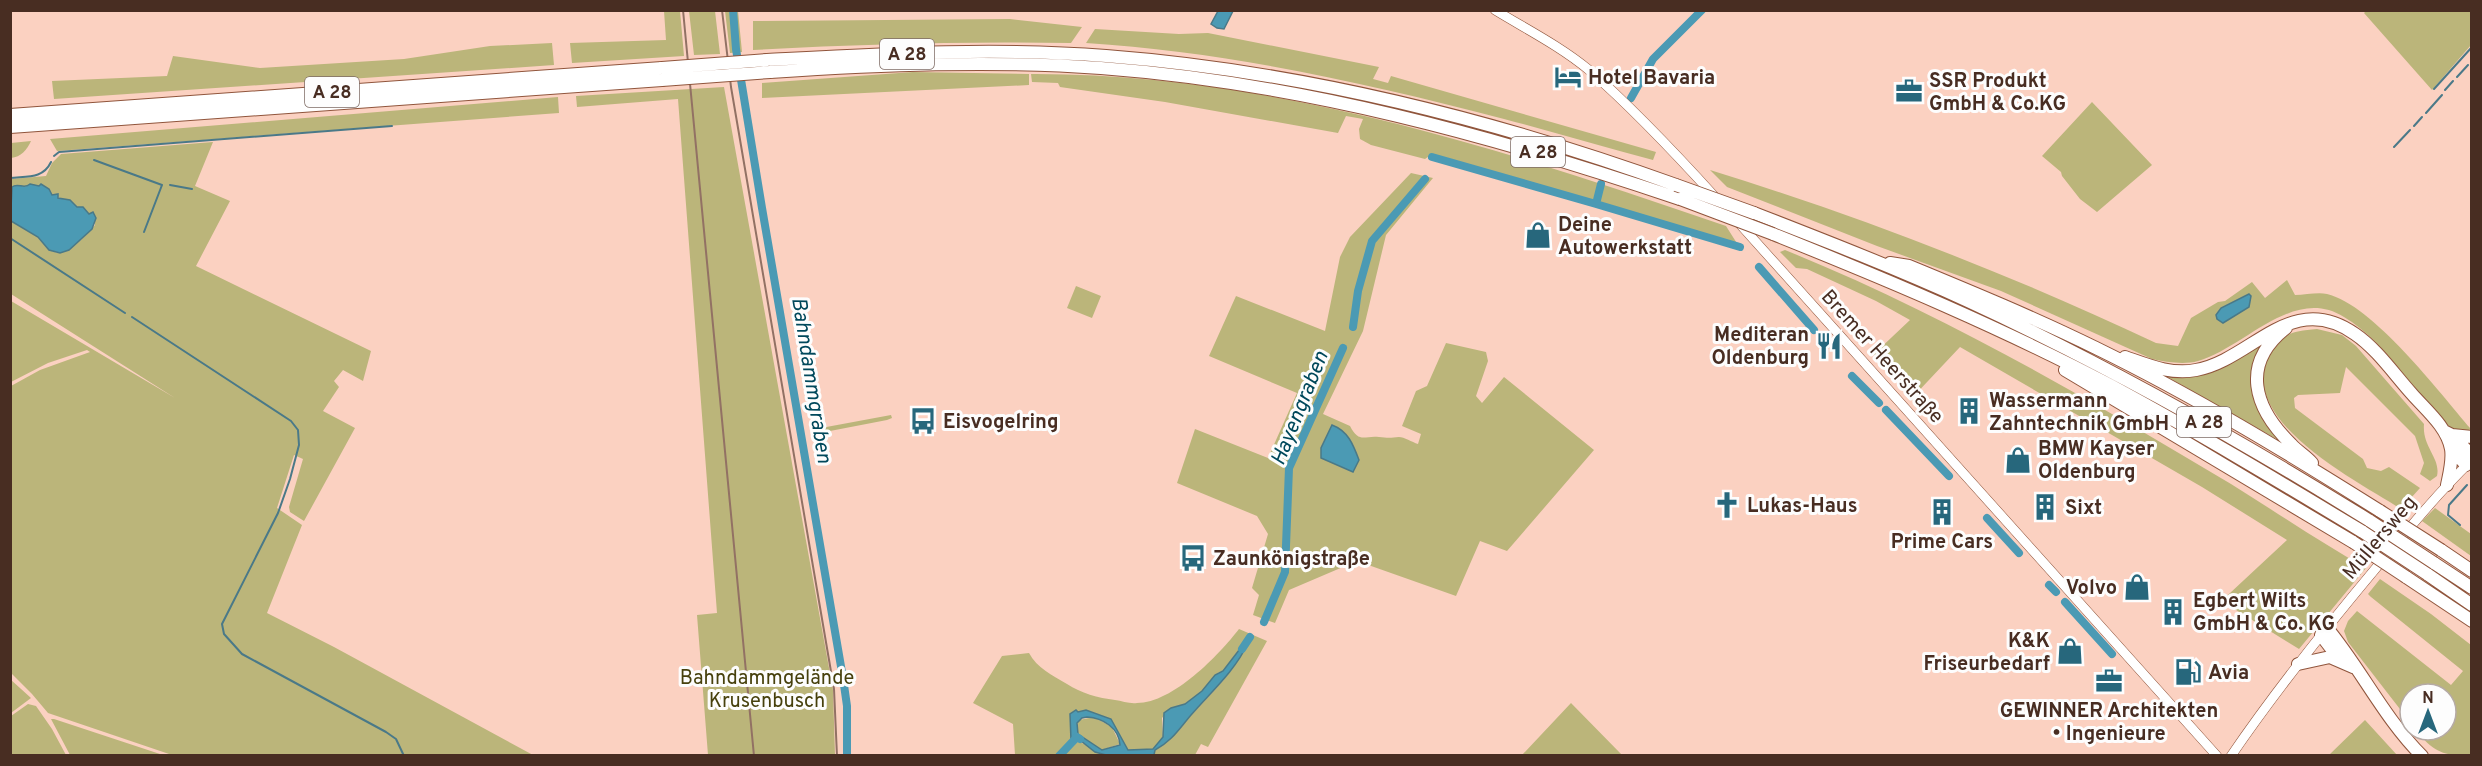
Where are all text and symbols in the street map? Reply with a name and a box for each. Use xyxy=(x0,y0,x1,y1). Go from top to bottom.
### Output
road number: A 28 xyxy=(880,39,934,69)
hotel icon: Hotel Bavaria xyxy=(1553,62,1583,92)
place label: Hotel Bavaria xyxy=(1588,66,1715,92)
place label: SSR Produkt GmbH & Co.KG xyxy=(1929,69,2066,118)
office icon: SSR Produkt GmbH & Co.KG xyxy=(1894,76,1924,106)
road number: A 28 xyxy=(305,77,359,107)
road number: A 28 xyxy=(1511,137,1565,167)
place label: Deine Autowerkstatt xyxy=(1558,213,1692,262)
shop icon: Deine Autowerkstatt xyxy=(1523,220,1553,250)
street label: Bremer Heerstraße xyxy=(1815,285,1949,430)
water label: Bahndammgraben xyxy=(784,295,837,466)
place label: Mediteran Oldenburg xyxy=(1711,323,1809,372)
restaurant icon: Mediteran Oldenburg xyxy=(1814,331,1844,361)
water label: Hayengraben xyxy=(1265,347,1336,470)
place label: Wassermann Zahntechnik GmbH xyxy=(1989,389,2169,438)
building icon: Wassermann Zahntechnik GmbH xyxy=(1954,396,1984,426)
bus stop icon: Eisvogelring xyxy=(908,406,938,436)
road number: A 28 xyxy=(2177,407,2231,437)
place label: Eisvogelring xyxy=(943,410,1059,436)
place label: BMW Kayser Oldenburg xyxy=(2038,437,2155,486)
shop icon: BMW Kayser Oldenburg xyxy=(2003,445,2033,475)
church icon: Lukas-Haus xyxy=(1712,490,1742,520)
street label: Müllersweg xyxy=(2338,491,2423,586)
building icon: Sixt xyxy=(2030,492,2060,522)
place label: Lukas-Haus xyxy=(1747,494,1857,520)
place label: Sixt xyxy=(2065,496,2102,522)
building icon: Prime Cars xyxy=(1927,497,1957,527)
place label: Prime Cars xyxy=(1891,530,1993,556)
bus stop icon: Zaunkönigstraße xyxy=(1178,543,1208,573)
place label: Zaunkönigstraße xyxy=(1213,547,1370,573)
shop icon: Volvo xyxy=(2122,572,2152,602)
place label: Volvo xyxy=(2066,576,2117,602)
place label: Egbert Wilts GmbH & Co. KG xyxy=(2193,589,2335,638)
building icon: Egbert Wilts GmbH & Co. KG xyxy=(2158,597,2188,627)
place label: K&K Friseurbedarf xyxy=(1924,629,2050,678)
shop icon: K&K Friseurbedarf xyxy=(2055,636,2085,666)
fuel station icon: Avia xyxy=(2173,657,2203,687)
place label: Avia xyxy=(2208,661,2249,687)
park label: Bahndammgelände Krusenbusch xyxy=(680,666,854,715)
office icon: GEWINNER Architekten • Ingenieure xyxy=(2094,666,2124,696)
north arrow xyxy=(2398,682,2458,742)
text: N xyxy=(2422,689,2434,709)
place label: GEWINNER Architekten • Ingenieure xyxy=(2000,699,2218,748)

